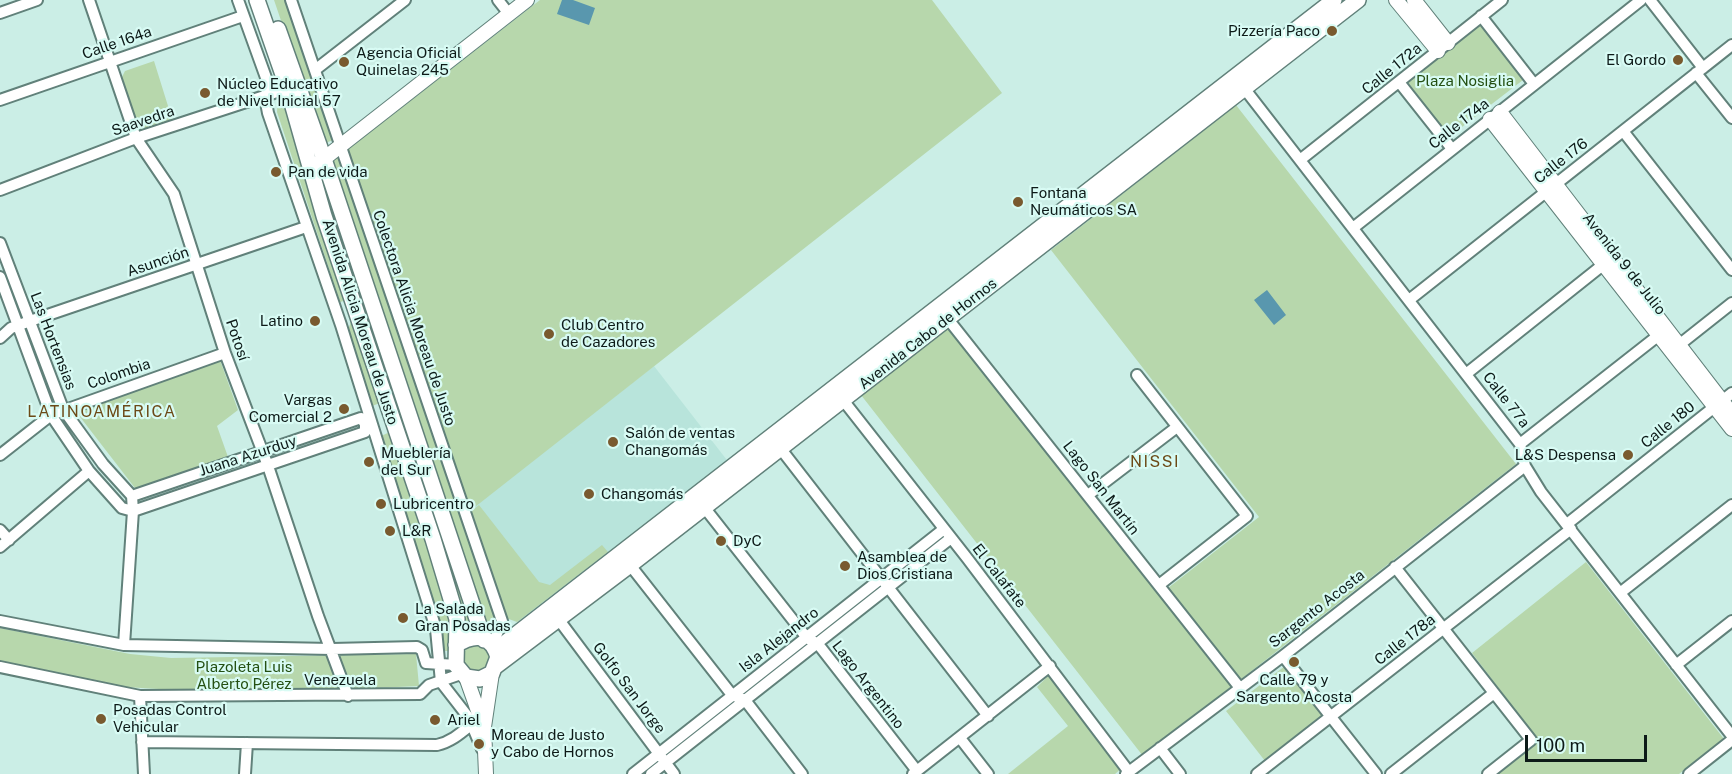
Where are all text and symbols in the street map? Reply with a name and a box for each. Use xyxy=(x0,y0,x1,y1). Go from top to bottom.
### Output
place label: Pizzería Paco xyxy=(1228,22,1320,40)
street label: Calle 164a xyxy=(80,23,154,63)
marker: Pizzería Paco xyxy=(1325,24,1339,38)
street label: Calle 172a xyxy=(1359,39,1425,99)
place label: Agencia Oficial Quinelas 245 xyxy=(356,44,462,79)
place label: El Gordo xyxy=(1606,51,1666,69)
marker: El Gordo xyxy=(1671,53,1685,67)
marker: Agencia Oficial Quinelas 245 xyxy=(337,55,351,69)
park label: Plaza Nosiglia xyxy=(1416,72,1514,90)
place label: Núcleo Educativo de Nivel Inicial 57 xyxy=(217,75,341,110)
marker: Núcleo Educativo de Nivel Inicial 57 xyxy=(198,86,212,100)
street label: Calle 174a xyxy=(1425,95,1493,153)
street label: Saavedra xyxy=(109,102,177,140)
street label: Calle 176 xyxy=(1531,134,1591,188)
place label: Pan de vida xyxy=(288,163,368,181)
marker: Pan de vida xyxy=(269,165,283,179)
place label: Fontana Neumáticos SA xyxy=(1030,184,1137,219)
marker: Fontana Neumáticos SA xyxy=(1011,195,1025,209)
street label: Colectora Alicia Moreau de Justo xyxy=(369,208,459,428)
street label: Avenida 9 de Julio xyxy=(1579,209,1669,319)
street label: Avenida Alicia Moreau de Justo xyxy=(318,217,402,427)
street label: Asunción xyxy=(125,243,191,281)
street label: Avenida Cabo de Hornos xyxy=(855,275,1001,393)
street label: Las Hortensias xyxy=(26,290,80,392)
place label: Latino xyxy=(260,312,303,330)
marker: Latino xyxy=(308,314,322,328)
place label: Club Centro de Cazadores xyxy=(561,316,655,351)
street label: Potosí xyxy=(222,317,252,363)
marker: Club Centro de Cazadores xyxy=(542,327,556,341)
street label: Colombia xyxy=(85,355,153,393)
street label: Calle 77a xyxy=(1479,369,1533,431)
place label: Vargas Comercial 2 xyxy=(249,391,332,426)
street label: Calle 180 xyxy=(1637,398,1699,452)
district label: LATINOAMÉRICA xyxy=(27,402,177,422)
marker: Vargas Comercial 2 xyxy=(337,402,351,416)
place label: Salón de ventas Changomás xyxy=(625,424,735,459)
street label: Juana Azurduy xyxy=(197,432,299,480)
marker: Salón de ventas Changomás xyxy=(606,435,620,449)
street label: Lago San Martín xyxy=(1059,438,1143,538)
place label: Mueblería del Sur xyxy=(381,444,451,479)
place label: L&S Despensa xyxy=(1515,446,1616,464)
marker: L&S Despensa xyxy=(1621,448,1635,462)
district label: NISSI xyxy=(1130,452,1180,472)
marker: Mueblería del Sur xyxy=(362,455,376,469)
place label: Changomás xyxy=(601,485,683,503)
marker: Changomás xyxy=(582,487,596,501)
place label: Lubricentro xyxy=(393,495,474,513)
marker: Lubricentro xyxy=(374,497,388,511)
place label: L&R xyxy=(402,522,431,540)
marker: L&R xyxy=(383,524,397,538)
place label: DyC xyxy=(733,532,762,550)
marker: DyC xyxy=(714,534,728,548)
street label: El Calafate xyxy=(968,540,1030,612)
place label: Asamblea de Dios Cristiana xyxy=(857,548,953,583)
marker: Asamblea de Dios Cristiana xyxy=(838,559,852,573)
street label: Sargento Acosta xyxy=(1266,566,1368,652)
place label: La Salada Gran Posadas xyxy=(415,600,511,635)
street label: Isla Alejandro xyxy=(736,603,822,677)
marker: La Salada Gran Posadas xyxy=(396,611,410,625)
street label: Calle 178a xyxy=(1371,611,1439,669)
street label: Lago Argentino xyxy=(828,637,908,733)
street label: Golfo San Jorge xyxy=(589,639,669,737)
marker: Calle 79 y Sargento Acosta xyxy=(1287,655,1301,669)
park label: Plazoleta Luis Alberto Pérez xyxy=(196,658,292,693)
street label: Venezuela xyxy=(304,671,376,689)
place label: Calle 79 y Sargento Acosta xyxy=(1236,671,1352,706)
place label: Posadas Control Vehicular xyxy=(113,701,227,736)
place label: Ariel xyxy=(447,711,480,729)
marker: Posadas Control Vehicular xyxy=(94,712,108,726)
marker: Ariel xyxy=(428,713,442,727)
scale bar xyxy=(1528,723,1650,761)
place label: Moreau de Justo y Cabo de Hornos xyxy=(491,726,614,761)
text: 100 m xyxy=(1536,735,1585,756)
marker: Moreau de Justo y Cabo de Hornos xyxy=(472,737,486,751)

